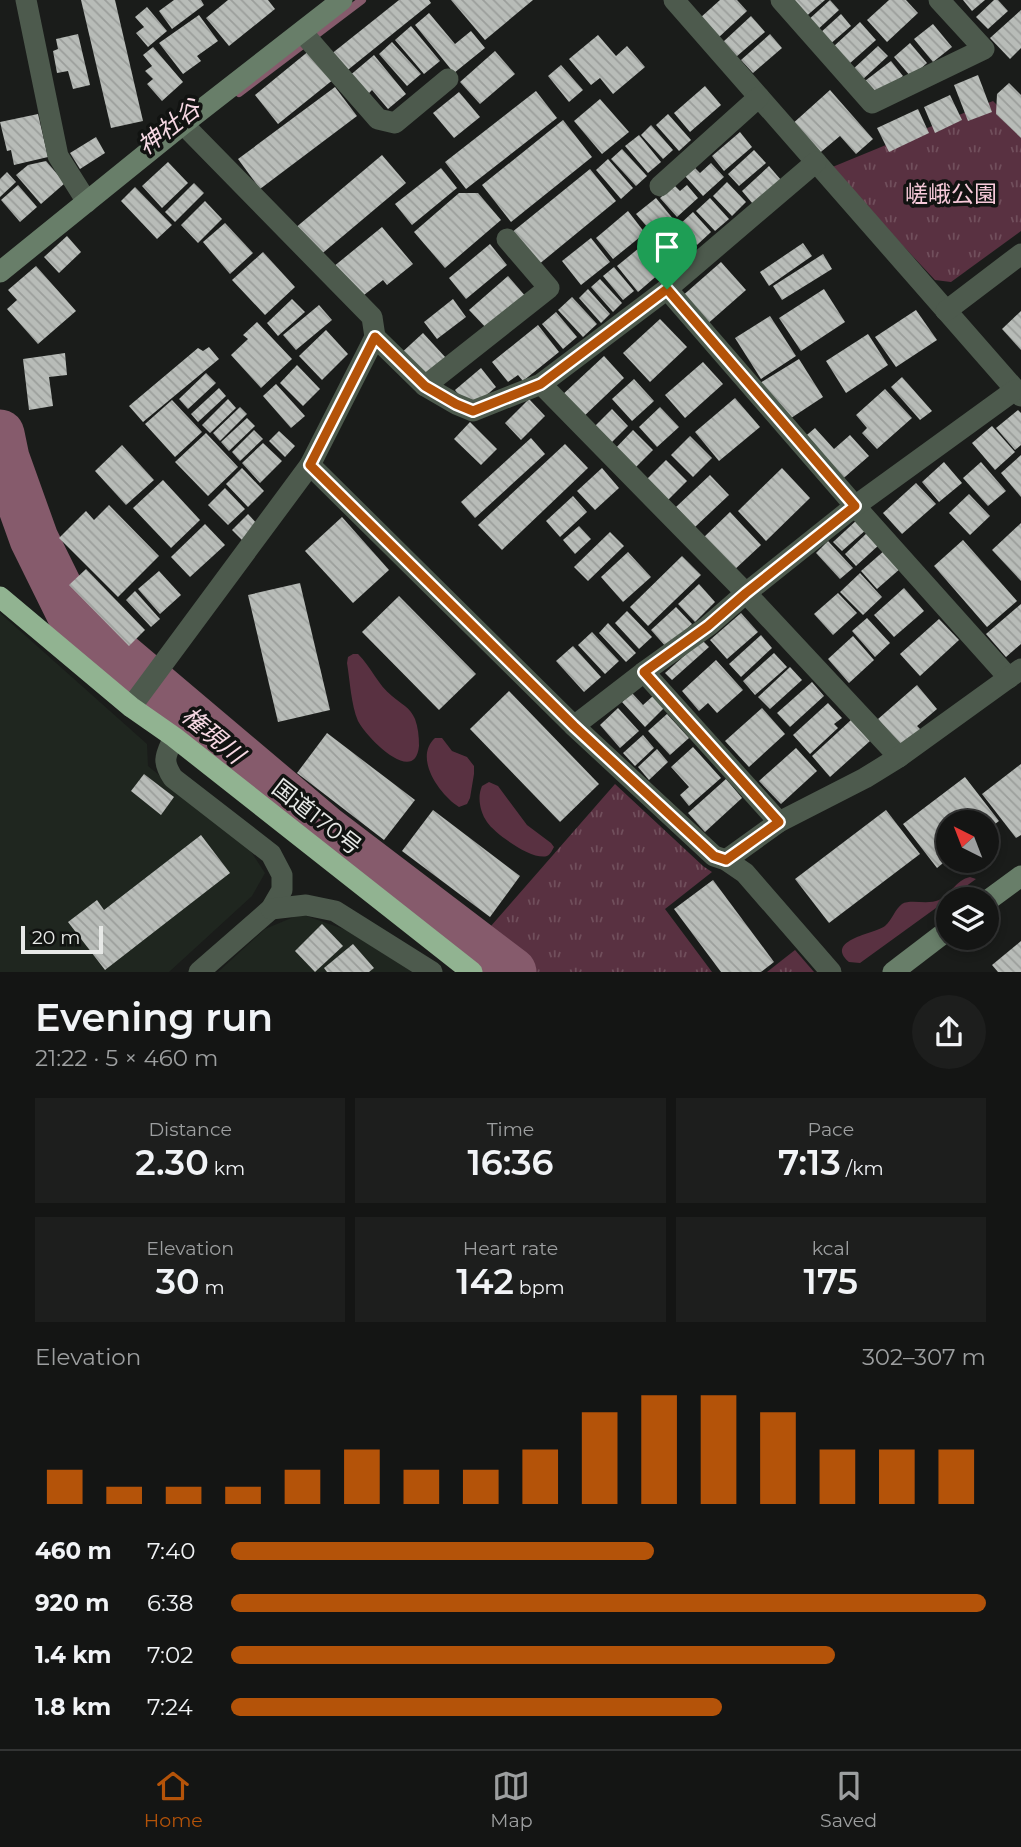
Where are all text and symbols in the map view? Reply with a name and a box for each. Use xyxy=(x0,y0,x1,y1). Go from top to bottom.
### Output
water label: 神社谷 xyxy=(132,92,208,161)
park label: 嵯峨公園 xyxy=(905,180,997,208)
pin xyxy=(637,217,697,289)
icon: arrive xyxy=(648,228,686,266)
water label: 権現川 xyxy=(176,701,252,771)
street label: 国道170号 xyxy=(267,773,367,861)
north arrow xyxy=(936,810,999,873)
map controls xyxy=(936,810,999,950)
button: layers xyxy=(936,887,999,950)
scale bar xyxy=(21,923,103,955)
text: 20 m xyxy=(32,926,80,949)
text: Evening run xyxy=(35,994,273,1041)
button: share xyxy=(912,995,986,1069)
text: 21:22 · 5 × 460 m xyxy=(35,1044,218,1072)
text: Distance xyxy=(148,1118,232,1141)
text: Time xyxy=(487,1118,534,1141)
text: Pace xyxy=(808,1118,854,1141)
text: 2.30 xyxy=(135,1141,209,1184)
text: 16:36 xyxy=(467,1141,554,1184)
text: 7:13 xyxy=(778,1141,841,1184)
text: km xyxy=(209,1157,245,1180)
text: /km xyxy=(841,1157,884,1180)
text: Elevation xyxy=(146,1237,234,1260)
text: Heart rate xyxy=(463,1237,558,1260)
text: kcal xyxy=(812,1237,850,1260)
text: 30 xyxy=(156,1260,200,1303)
text: 142 xyxy=(456,1260,514,1303)
text: 175 xyxy=(804,1260,858,1303)
text: m xyxy=(200,1276,225,1299)
text: bpm xyxy=(514,1276,565,1299)
text: Elevation xyxy=(35,1343,141,1371)
text: 302–307 m xyxy=(862,1343,986,1371)
text: 460 m xyxy=(35,1537,112,1565)
text: 7:40 xyxy=(147,1537,195,1565)
text: 920 m xyxy=(35,1589,109,1617)
text: 6:38 xyxy=(147,1589,194,1617)
text: 1.4 km xyxy=(35,1641,112,1669)
text: 7:02 xyxy=(147,1641,193,1669)
text: 1.8 km xyxy=(35,1693,111,1721)
text: 7:24 xyxy=(147,1693,193,1721)
tab: Home xyxy=(144,1767,203,1832)
tab: Map xyxy=(490,1767,533,1832)
tab: Saved xyxy=(820,1767,877,1832)

